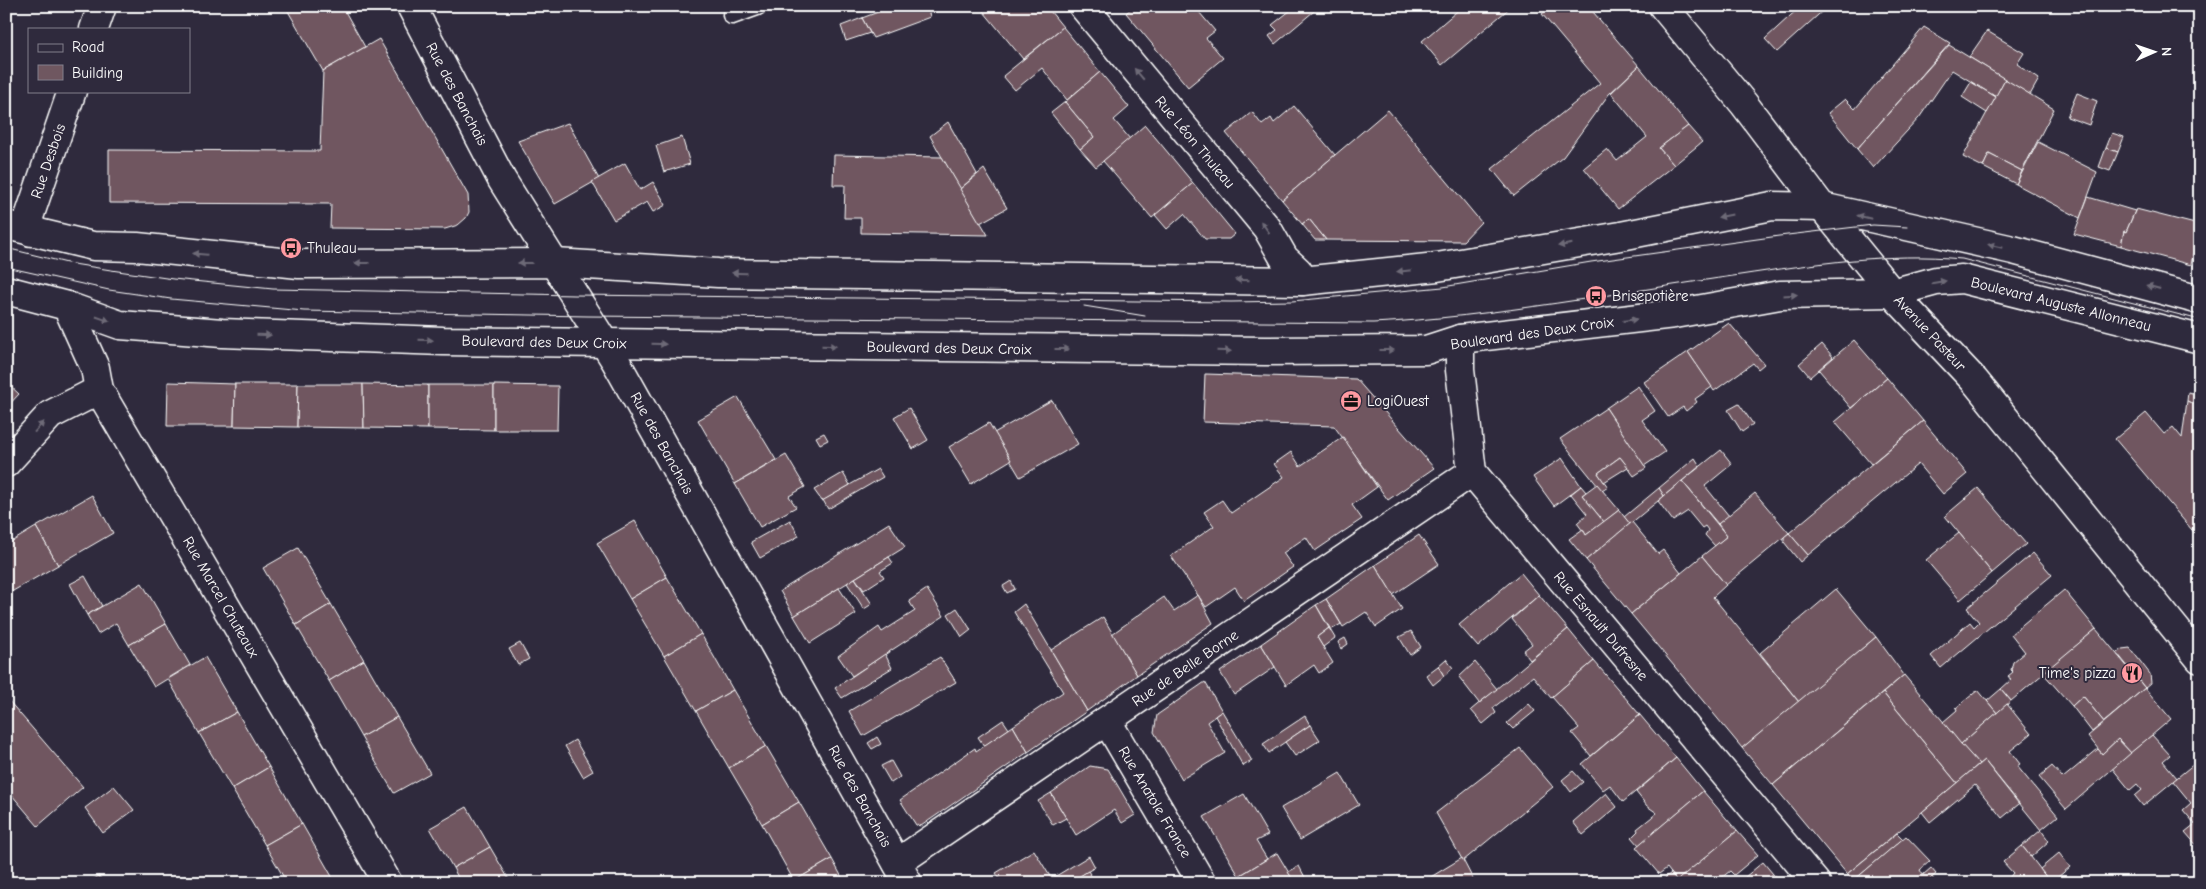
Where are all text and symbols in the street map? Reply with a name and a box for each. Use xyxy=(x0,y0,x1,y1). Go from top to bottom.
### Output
legend xyxy=(28,28,190,92)
north arrow xyxy=(2128,28,2178,78)
text: Road xyxy=(72,38,104,56)
street label: Rue des Banchais xyxy=(422,40,492,148)
text: N xyxy=(2158,47,2175,56)
text: Building xyxy=(72,64,123,82)
one-way arrow xyxy=(1134,68,1145,81)
street label: Rue Léon Thuleau xyxy=(1151,92,1239,192)
street label: Rue Desbois xyxy=(27,121,69,201)
one-way arrow xyxy=(1717,212,1732,220)
one-way arrow xyxy=(1857,213,1872,221)
one-way arrow xyxy=(1260,220,1270,234)
bus stop icon: Thuleau xyxy=(279,236,303,260)
place label: Thuleau xyxy=(307,239,357,257)
one-way arrow xyxy=(1556,241,1572,249)
one-way arrow xyxy=(1988,242,2003,250)
one-way arrow xyxy=(192,250,208,258)
one-way arrow xyxy=(354,259,370,267)
one-way arrow xyxy=(516,259,532,267)
one-way arrow xyxy=(1396,267,1412,275)
one-way arrow xyxy=(731,269,747,277)
street label: Boulevard Auguste Allonneau xyxy=(1969,273,2153,335)
one-way arrow xyxy=(1234,276,1250,284)
one-way arrow xyxy=(1932,277,1948,285)
one-way arrow xyxy=(2145,283,2160,291)
bus stop icon: Brisepotière xyxy=(1584,284,1608,308)
place label: Brisepotière xyxy=(1612,287,1689,305)
one-way arrow xyxy=(1783,290,1799,298)
street label: Avenue Pasteur xyxy=(1890,291,1970,375)
street label: Boulevard des Deux Croix xyxy=(1449,313,1616,353)
one-way arrow xyxy=(96,315,111,323)
one-way arrow xyxy=(1622,316,1638,324)
one-way arrow xyxy=(256,331,272,339)
street label: Boulevard des Deux Croix xyxy=(462,332,627,352)
one-way arrow xyxy=(419,336,435,344)
street label: Boulevard des Deux Croix xyxy=(867,338,1032,358)
one-way arrow xyxy=(651,340,667,348)
one-way arrow xyxy=(821,342,837,350)
one-way arrow xyxy=(1054,345,1070,353)
one-way arrow xyxy=(1379,346,1395,354)
one-way arrow xyxy=(1216,347,1232,355)
street label: Rue des Banchais xyxy=(627,389,697,497)
office icon: LogiOuest xyxy=(1339,389,1363,413)
place label: LogiOuest xyxy=(1367,392,1430,410)
one-way arrow xyxy=(33,421,45,433)
street label: Rue Marcel Chuteaux xyxy=(179,533,263,662)
street label: Rue Esnault Dufresne xyxy=(1550,568,1652,685)
street label: Rue de Belle Borne xyxy=(1128,625,1242,710)
restaurant icon: Time's pizza xyxy=(2120,661,2144,685)
place label: Time's pizza xyxy=(2039,664,2116,682)
street label: Rue des Banchais xyxy=(825,742,895,850)
street label: Rue Anatole France xyxy=(1115,743,1196,861)

